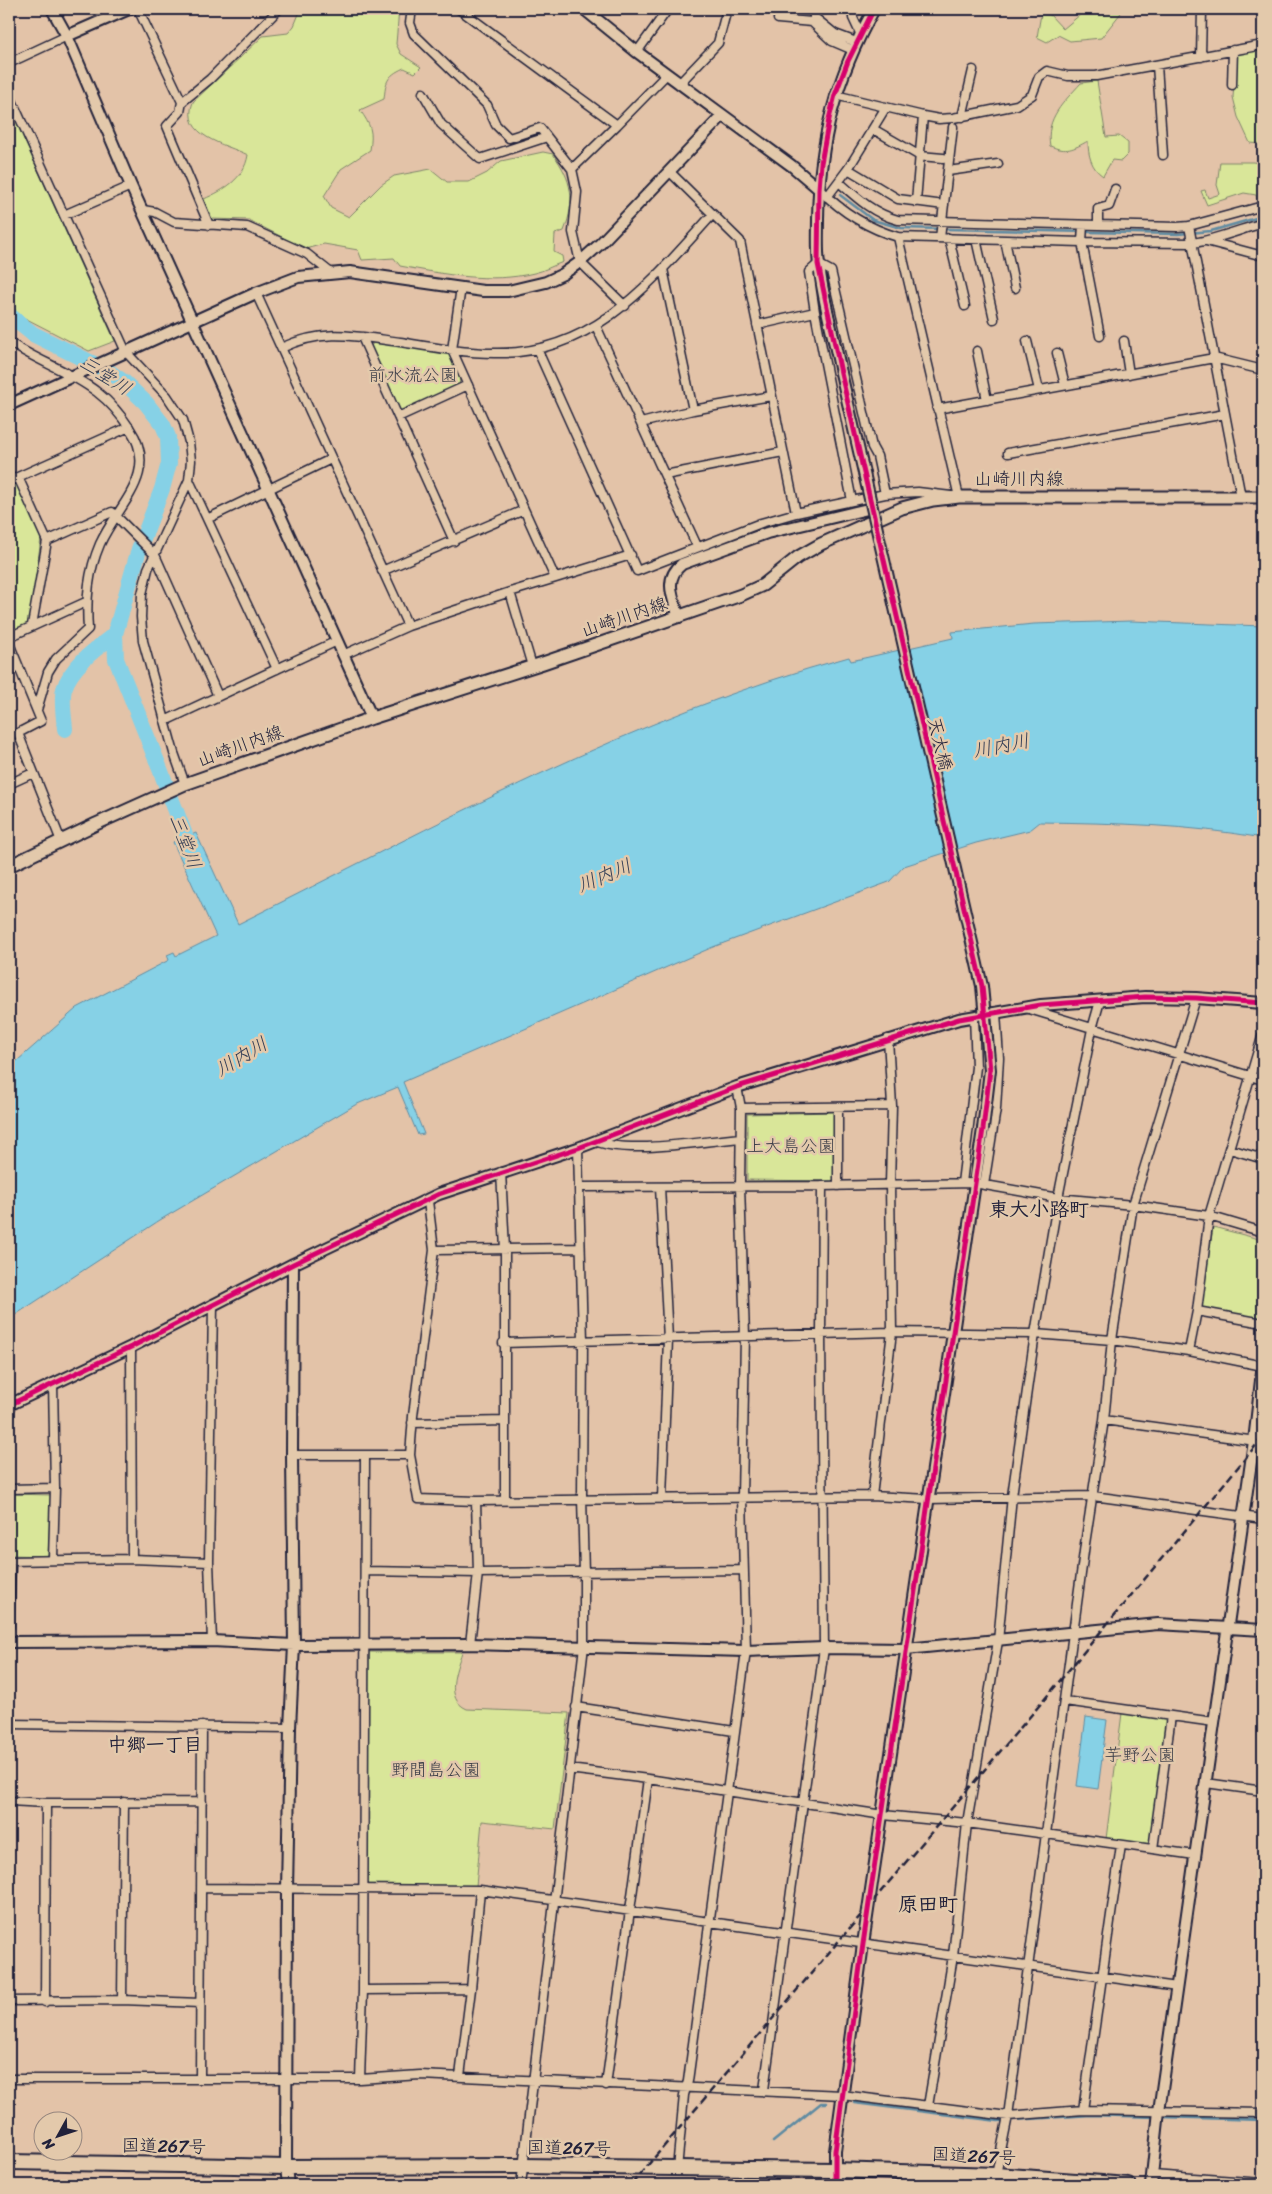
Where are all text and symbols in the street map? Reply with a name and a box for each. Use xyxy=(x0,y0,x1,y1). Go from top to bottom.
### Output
water label: 三堂川 xyxy=(73,346,139,405)
park label: 前水流公園 xyxy=(368,359,458,391)
street label: 山崎川内線 xyxy=(974,463,1064,495)
street label: 山崎川内線 xyxy=(576,587,672,647)
street label: 天大橋 xyxy=(918,714,962,774)
street label: 山崎川内線 xyxy=(192,716,288,776)
water label: 川内川 xyxy=(970,724,1032,767)
water label: 三堂川 xyxy=(160,809,211,874)
water label: 川内川 xyxy=(572,849,637,902)
water label: 川内川 xyxy=(208,1028,274,1085)
park label: 上大島公園 xyxy=(746,1130,836,1162)
district label: 東大小路町 xyxy=(989,1192,1089,1227)
district label: 中郷一丁目 xyxy=(107,1728,203,1761)
park label: 芋野公園 xyxy=(1104,1739,1176,1771)
park label: 野間島公園 xyxy=(391,1754,481,1786)
district label: 原田町 xyxy=(898,1887,958,1922)
north arrow xyxy=(32,2112,82,2162)
street label: 国道267号 xyxy=(121,2129,207,2163)
street label: 国道267号 xyxy=(526,2131,612,2165)
text: N xyxy=(36,2132,62,2157)
street label: 国道267号 xyxy=(931,2138,1017,2174)

